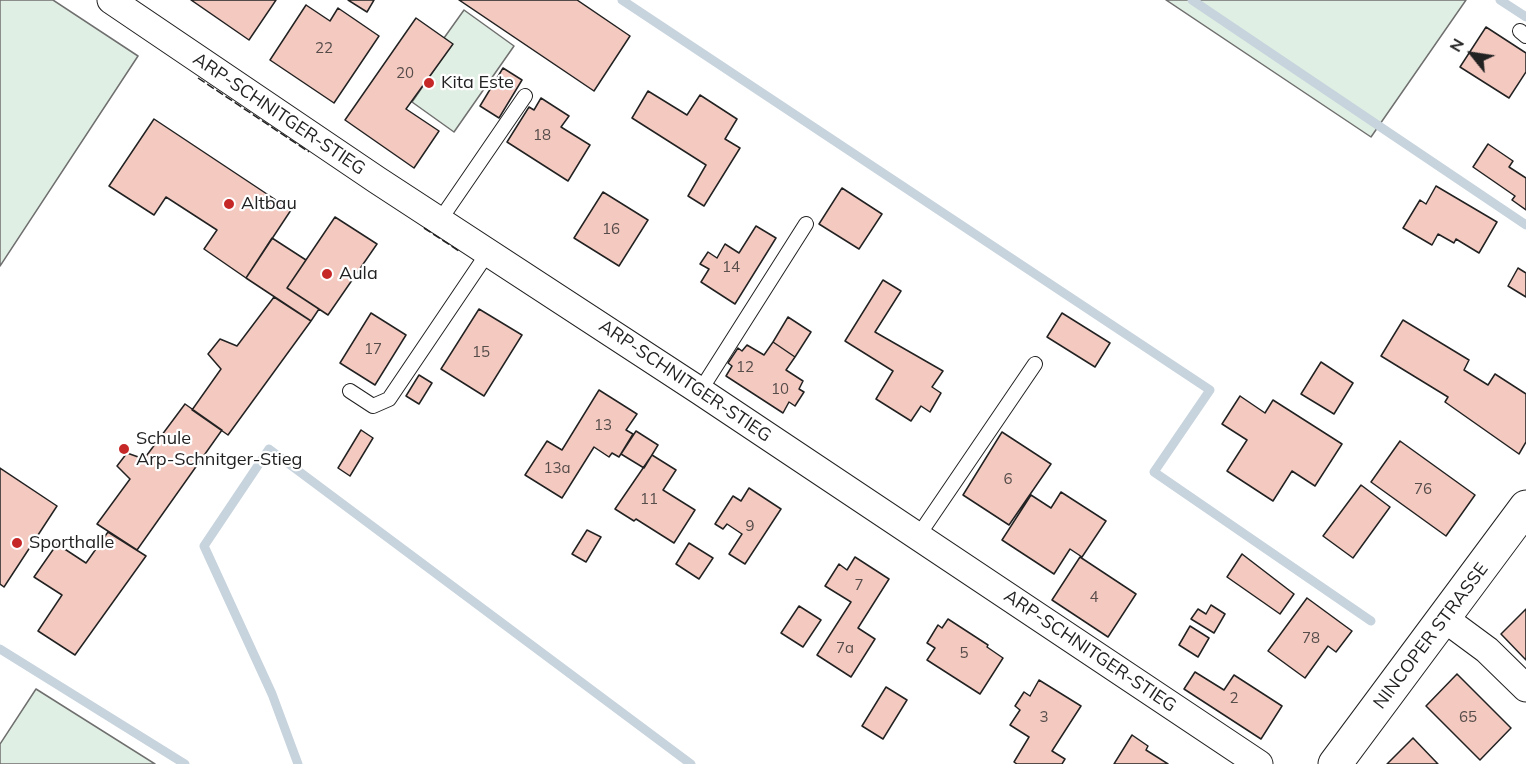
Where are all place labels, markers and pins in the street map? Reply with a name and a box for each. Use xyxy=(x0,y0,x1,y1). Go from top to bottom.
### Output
place label: Kita Este xyxy=(441,72,514,94)
marker: Kita Este xyxy=(422,76,436,90)
place label: Altbau xyxy=(241,193,297,215)
marker: Altbau xyxy=(222,197,236,211)
place label: Aula xyxy=(339,263,378,285)
marker: Aula xyxy=(320,267,334,281)
place label: Schule Arp-Schnitger-Stieg xyxy=(136,428,302,470)
marker: Schule Arp-Schnitger-Stieg xyxy=(117,442,131,456)
place label: Sporthalle xyxy=(29,532,114,554)
marker: Sporthalle xyxy=(10,536,24,550)

